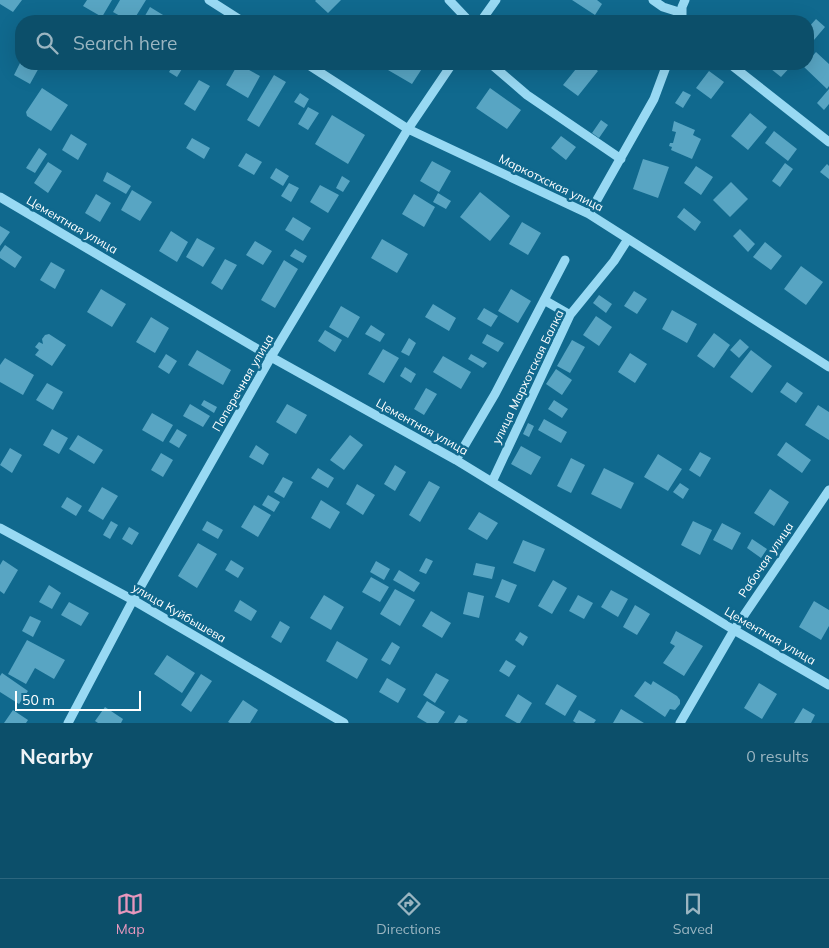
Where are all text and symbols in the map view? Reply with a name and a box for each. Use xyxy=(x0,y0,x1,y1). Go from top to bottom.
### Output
search box xyxy=(15,15,814,70)
icon: search xyxy=(33,29,61,57)
text: Search here xyxy=(73,31,177,55)
street label: Маркотхская улица xyxy=(496,151,606,214)
street label: Цементная улица xyxy=(24,192,121,257)
street label: улица Мархотская Балка xyxy=(488,307,567,446)
street label: Поперечная улица xyxy=(209,331,277,434)
street label: Цементная улица xyxy=(374,395,471,458)
street label: Рабочая улица xyxy=(735,519,796,600)
street label: улица Куйбышева xyxy=(130,580,229,645)
street label: Цементная улица xyxy=(722,603,819,668)
scale bar xyxy=(15,688,141,711)
text: 50 m xyxy=(22,691,55,709)
text: Nearby xyxy=(20,743,93,769)
text: 0 results xyxy=(746,746,809,766)
tab: Map xyxy=(116,890,145,938)
tab: Directions xyxy=(376,890,441,938)
tab: Saved xyxy=(673,890,713,938)

